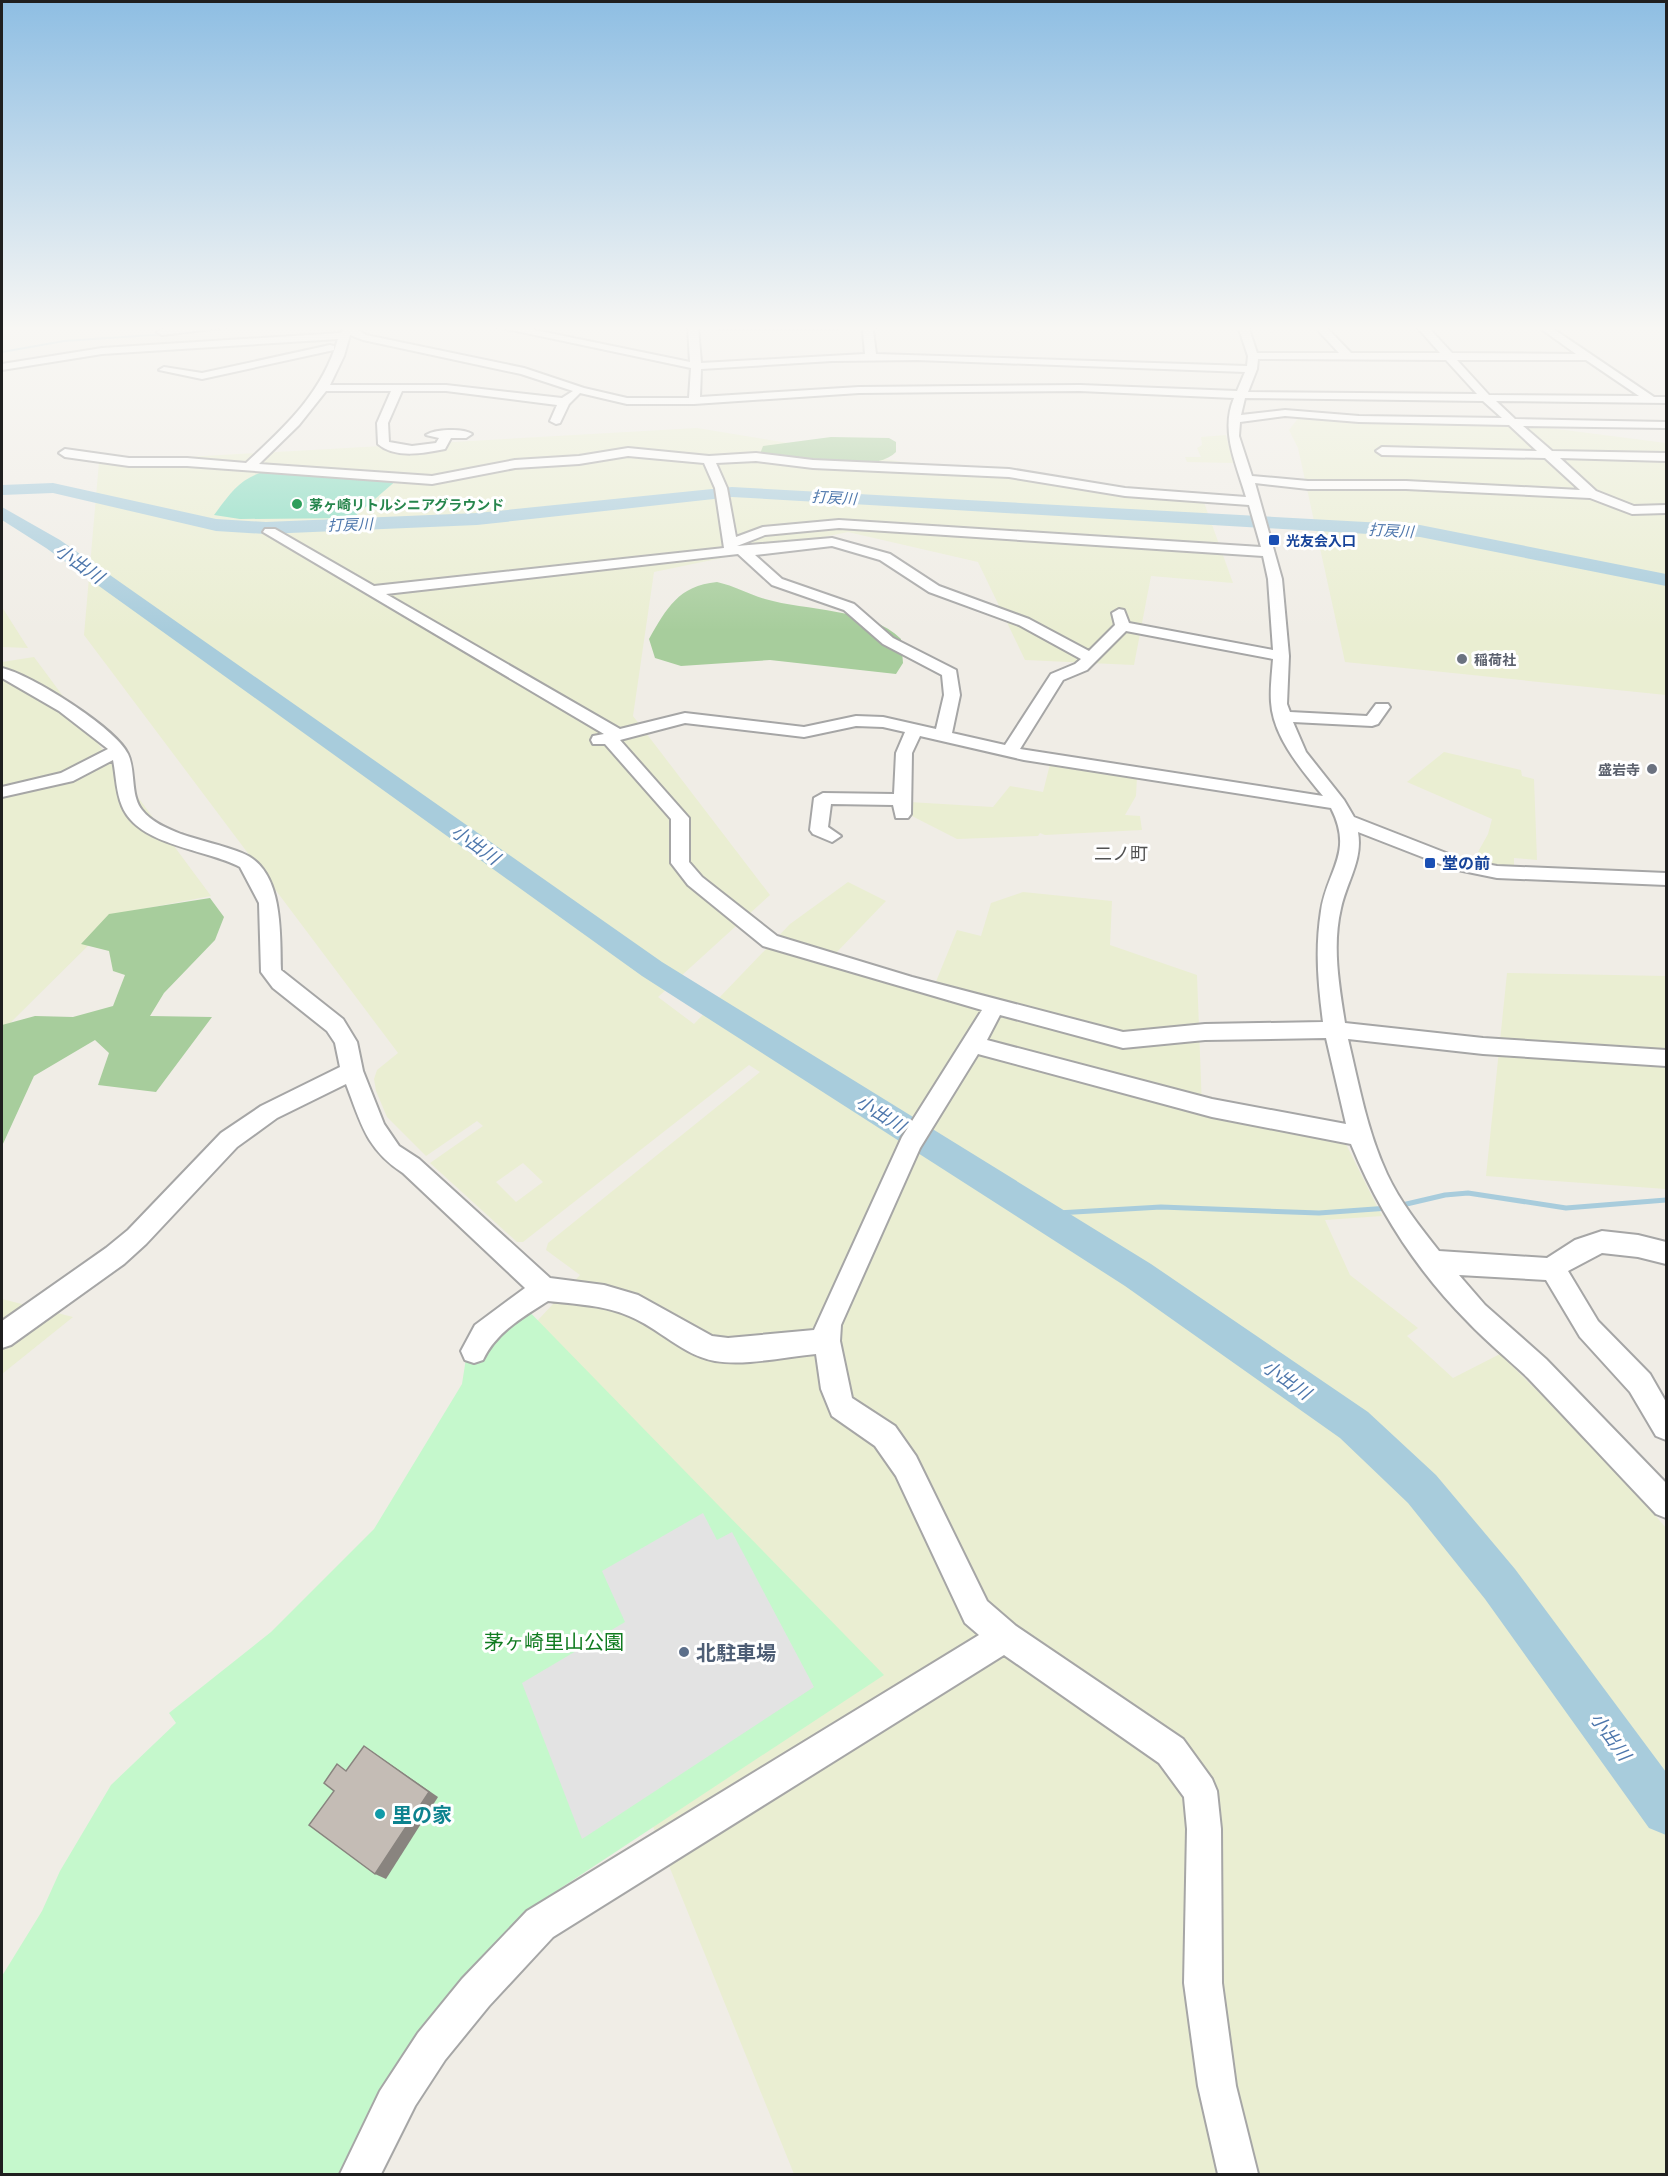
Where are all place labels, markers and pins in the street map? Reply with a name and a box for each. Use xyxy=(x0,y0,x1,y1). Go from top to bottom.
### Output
place label: 茅ヶ崎リトルシニアグラウンド xyxy=(309,496,504,513)
marker: 茅ヶ崎リトルシニアグラウンド xyxy=(290,497,304,511)
place label: 光友会入口 xyxy=(1286,532,1356,549)
marker: 光友会入口 xyxy=(1267,533,1281,547)
place label: 稲荷社 xyxy=(1474,651,1516,668)
marker: 稲荷社 xyxy=(1455,652,1469,666)
place label: 盛岩寺 xyxy=(1598,761,1640,778)
marker: 盛岩寺 xyxy=(1645,762,1659,776)
place label: 堂の前 xyxy=(1442,853,1490,873)
marker: 堂の前 xyxy=(1423,856,1437,870)
place label: 北駐車場 xyxy=(696,1640,776,1664)
marker: 北駐車場 xyxy=(677,1645,691,1659)
place label: 里の家 xyxy=(392,1802,452,1826)
marker: 里の家 xyxy=(373,1807,387,1821)

